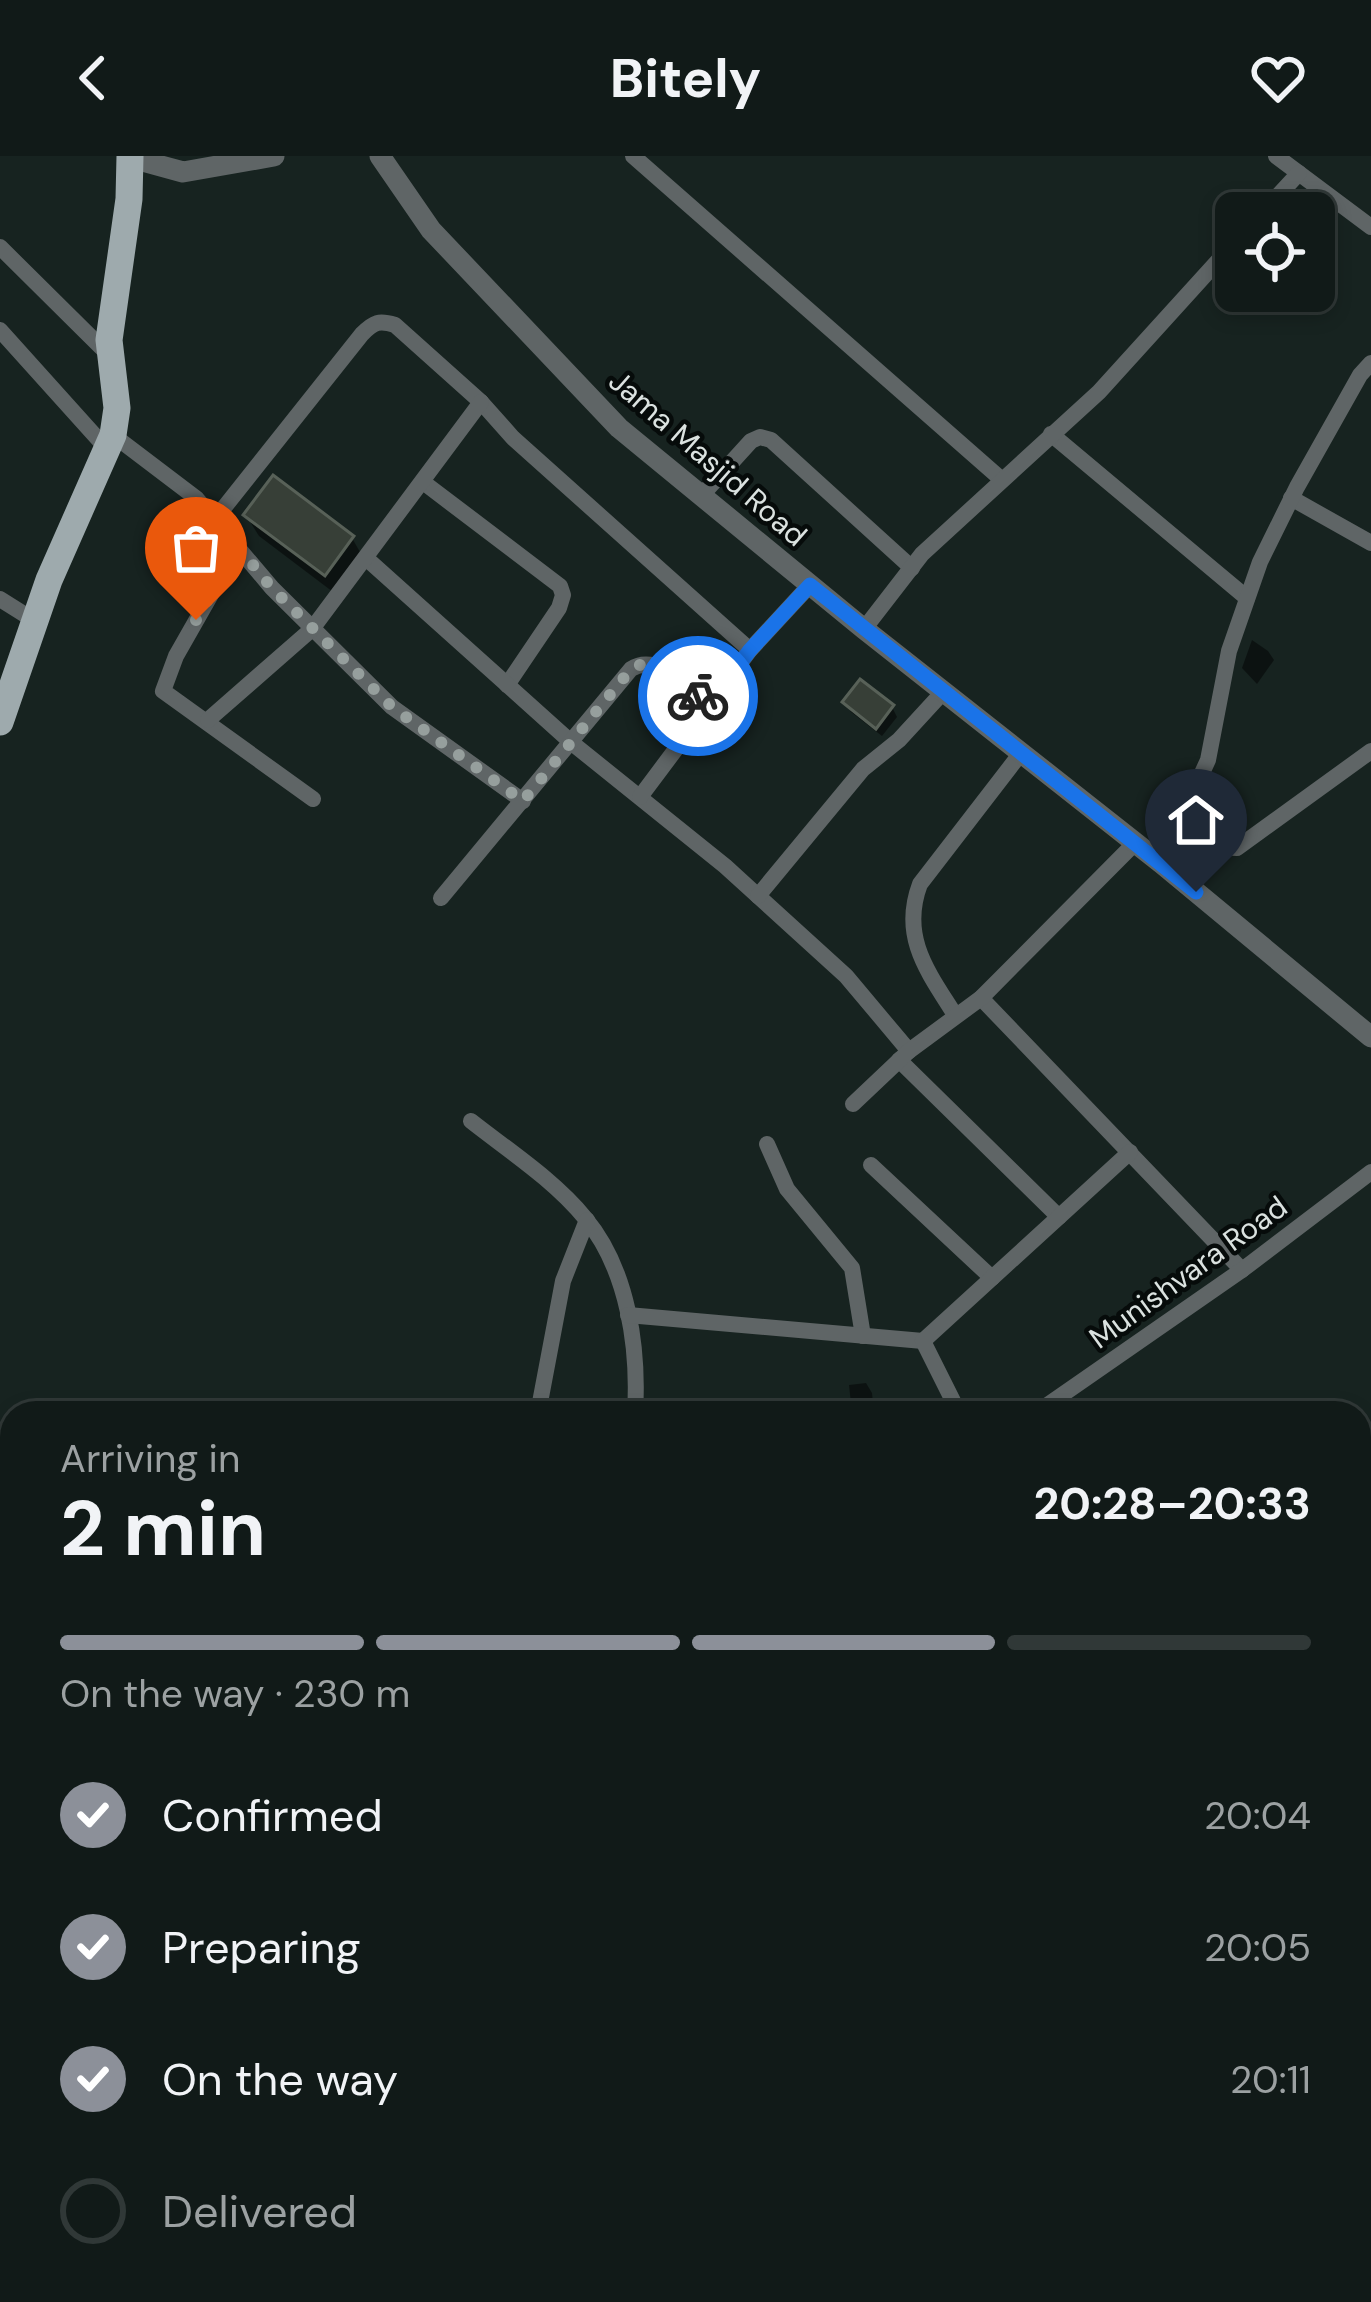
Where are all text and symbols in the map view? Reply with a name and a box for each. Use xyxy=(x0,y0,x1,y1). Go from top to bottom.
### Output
text: Bitely xyxy=(610,43,761,114)
icon: back xyxy=(60,45,126,111)
icon: heart xyxy=(1245,45,1311,111)
map controls xyxy=(1215,192,1335,312)
button: locate xyxy=(1215,192,1335,312)
street label: Jama Masjid Road xyxy=(601,361,815,555)
pin xyxy=(145,497,247,620)
icon: bag xyxy=(163,515,229,581)
courier xyxy=(638,636,758,756)
icon: bike xyxy=(665,663,731,729)
pin xyxy=(1145,769,1247,892)
icon: home xyxy=(1163,787,1229,853)
street label: Munishvara Road xyxy=(1081,1187,1295,1357)
text: Arriving in xyxy=(60,1433,240,1484)
text: 20:28–20:33 xyxy=(1033,1474,1311,1533)
text: 2 min xyxy=(60,1478,266,1579)
text: On the way · 230 m xyxy=(60,1668,410,1719)
icon: check xyxy=(60,1782,126,1848)
text: Confirmed xyxy=(162,1786,383,1845)
text: 20:04 xyxy=(1204,1790,1311,1841)
icon: check xyxy=(60,1914,126,1980)
text: Preparing xyxy=(162,1918,361,1977)
text: 20:05 xyxy=(1204,1922,1311,1973)
icon: check xyxy=(60,2046,126,2112)
text: On the way xyxy=(162,2050,398,2109)
text: 20:11 xyxy=(1230,2054,1311,2105)
text: Delivered xyxy=(162,2182,357,2241)

